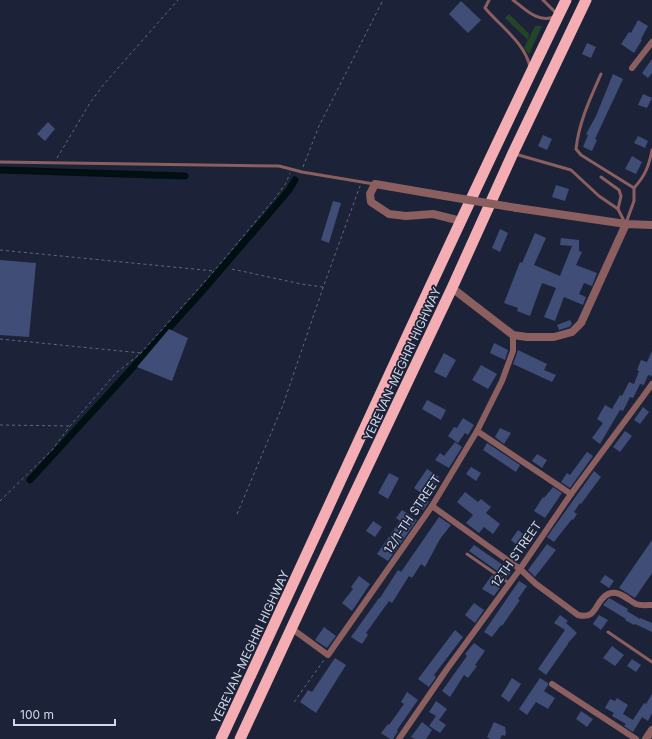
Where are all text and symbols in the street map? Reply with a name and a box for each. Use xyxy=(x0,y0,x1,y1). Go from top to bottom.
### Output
street label: YEREVAN-MEGHRI HIGHWAY xyxy=(360,285,444,443)
street label: 12/1-TH STREET xyxy=(380,472,444,556)
street label: 12TH STREET xyxy=(488,518,545,590)
street label: YEREVAN-MEGHRI HIGHWAY xyxy=(208,568,292,726)
scale bar xyxy=(14,701,115,727)
text: 100 m xyxy=(20,707,54,722)

